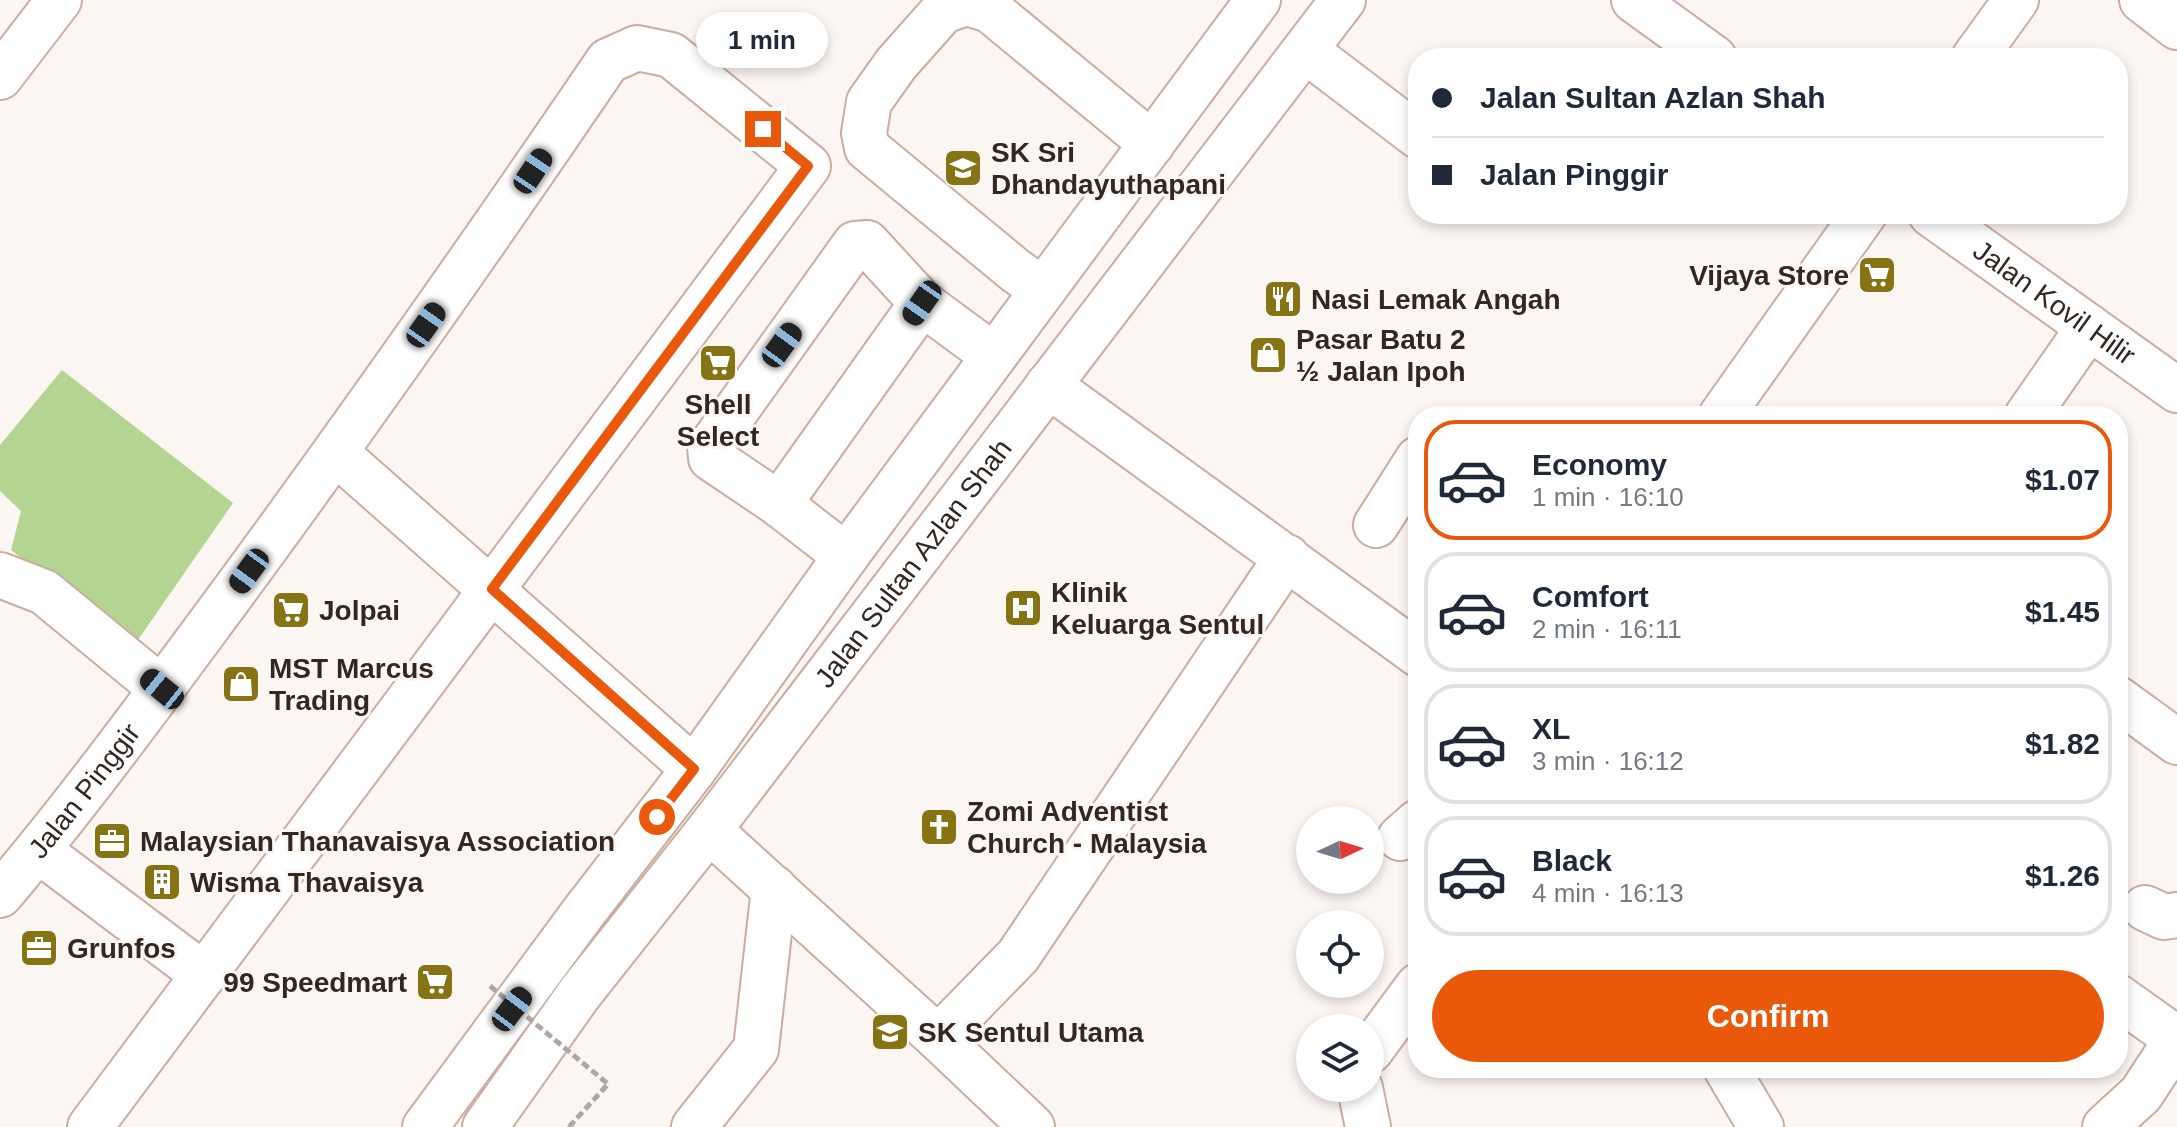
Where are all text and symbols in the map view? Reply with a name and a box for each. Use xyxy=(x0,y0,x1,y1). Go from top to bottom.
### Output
callout: 1 min xyxy=(697,13,829,69)
text: 1 min xyxy=(728,25,796,55)
text: Jalan Sultan Azlan Shah xyxy=(1480,81,1826,114)
route end xyxy=(745,111,781,147)
place label: SK Sri Dhandayuthapani xyxy=(991,137,1226,200)
car xyxy=(510,144,556,198)
school or university icon: SK Sri Dhandayuthapani xyxy=(942,147,984,189)
text: Jalan Pinggir xyxy=(1480,158,1668,191)
street label: Jalan Kovil Hilir xyxy=(1967,235,2141,371)
supermarket icon: Vijaya Store xyxy=(1856,254,1898,296)
place label: Vijaya Store xyxy=(1689,260,1849,291)
car xyxy=(898,276,946,330)
restaurant icon: Nasi Lemak Angah xyxy=(1262,278,1304,320)
place label: Nasi Lemak Angah xyxy=(1311,284,1560,315)
car xyxy=(402,298,450,352)
car xyxy=(758,319,806,371)
place label: Pasar Batu 2 ½ Jalan Ipoh xyxy=(1296,324,1466,387)
shop icon: Pasar Batu 2 ½ Jalan Ipoh xyxy=(1247,334,1289,376)
supermarket icon: Shell Select xyxy=(697,342,739,384)
place label: Shell Select xyxy=(677,389,759,452)
street label: Jalan Sultan Azlan Shah xyxy=(809,433,1018,693)
icon: car xyxy=(1436,444,1508,516)
text: Economy xyxy=(1532,448,1667,481)
text: $1.07 xyxy=(2025,463,2100,496)
text: 1 min · 16:10 xyxy=(1532,482,1684,512)
car xyxy=(225,545,273,597)
icon: car xyxy=(1436,576,1508,648)
place label: Klinik Keluarga Sentul xyxy=(1051,577,1264,640)
text: Comfort xyxy=(1532,580,1649,613)
hospital icon: Klinik Keluarga Sentul xyxy=(1002,587,1044,629)
supermarket icon: Jolpai xyxy=(270,589,312,631)
place label: Jolpai xyxy=(319,595,400,626)
text: $1.45 xyxy=(2025,595,2100,628)
text: 2 min · 16:11 xyxy=(1532,614,1682,644)
place label: MST Marcus Trading xyxy=(269,653,434,716)
shop icon: MST Marcus Trading xyxy=(220,663,262,705)
car xyxy=(136,665,188,713)
icon: car xyxy=(1436,708,1508,780)
text: XL xyxy=(1532,712,1570,745)
street label: Jalan Pinggir xyxy=(22,717,146,864)
text: $1.82 xyxy=(2025,727,2100,760)
text: 3 min · 16:12 xyxy=(1532,746,1684,776)
place label: Zomi Adventist Church - Malaysia xyxy=(967,796,1207,859)
route start xyxy=(639,799,675,835)
church icon: Zomi Adventist Church - Malaysia xyxy=(918,806,960,848)
north arrow xyxy=(1296,806,1384,894)
map controls xyxy=(1296,806,1384,1102)
office icon: Malaysian Thanavaisya Association xyxy=(91,820,133,862)
place label: Malaysian Thanavaisya Association xyxy=(140,826,615,857)
icon: car xyxy=(1436,840,1508,912)
text: Black xyxy=(1532,844,1612,877)
text: $1.26 xyxy=(2025,859,2100,892)
building icon: Wisma Thavaisya xyxy=(141,861,183,903)
place label: Wisma Thavaisya xyxy=(190,867,424,898)
text: 4 min · 16:13 xyxy=(1532,878,1684,908)
button: locate xyxy=(1296,910,1384,998)
office icon: Grunfos xyxy=(18,927,60,969)
place label: Grunfos xyxy=(67,933,176,964)
supermarket icon: 99 Speedmart xyxy=(414,961,456,1003)
place label: 99 Speedmart xyxy=(223,967,407,998)
button: Confirm xyxy=(1432,970,2104,1062)
car xyxy=(488,983,536,1035)
school or university icon: SK Sentul Utama xyxy=(869,1011,911,1053)
button: layers xyxy=(1296,1014,1384,1102)
place label: SK Sentul Utama xyxy=(918,1017,1144,1048)

